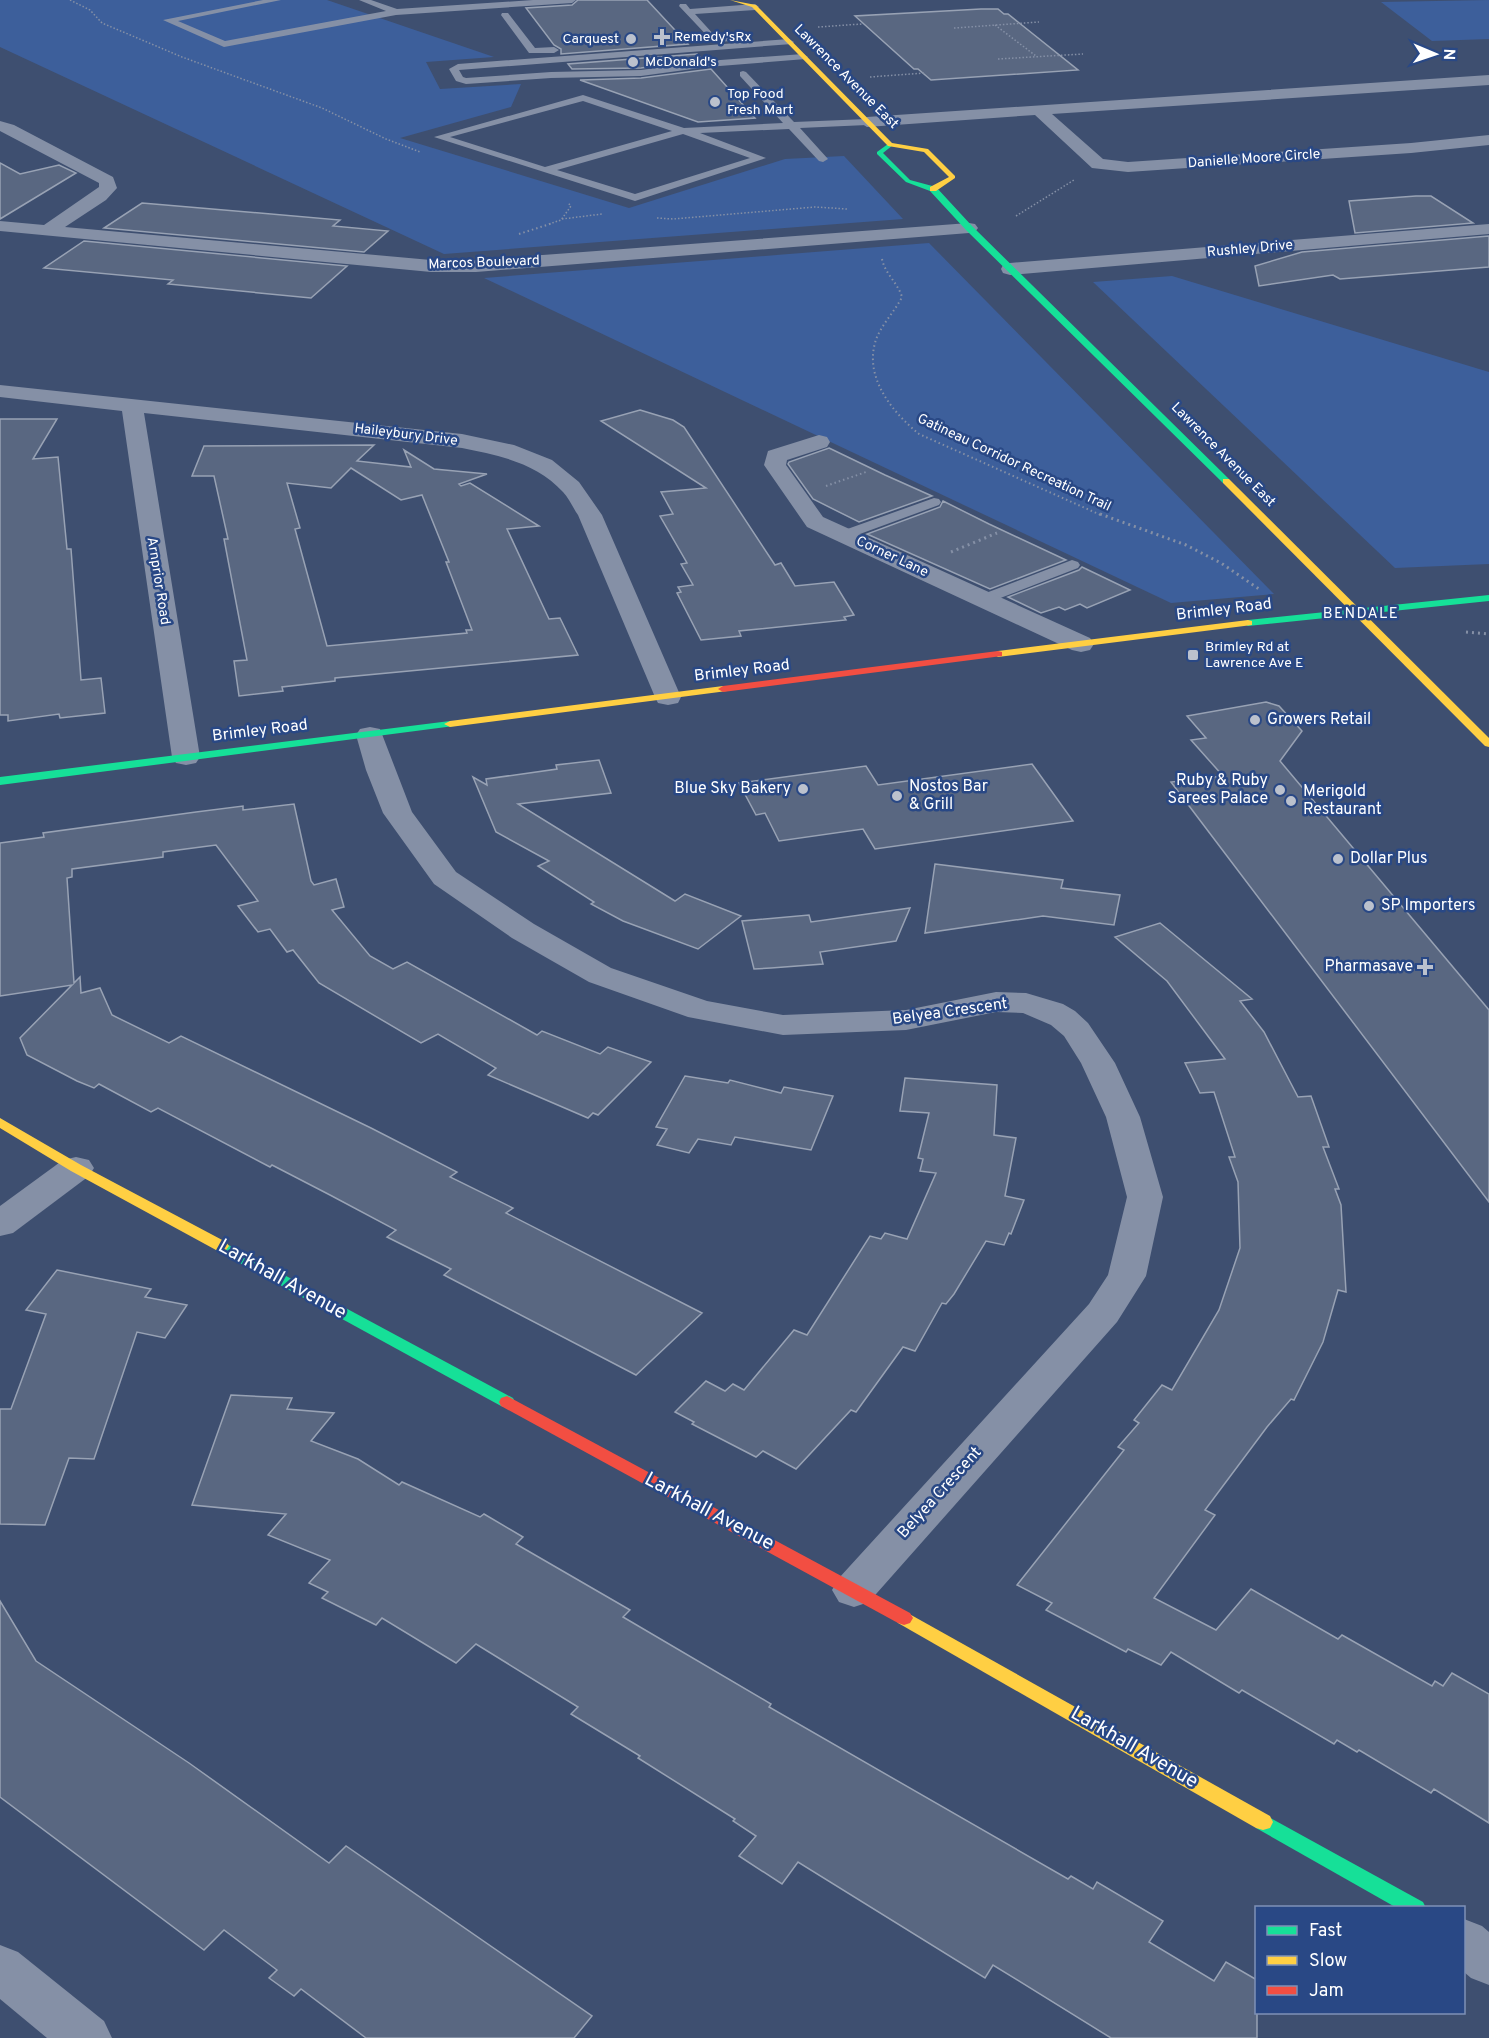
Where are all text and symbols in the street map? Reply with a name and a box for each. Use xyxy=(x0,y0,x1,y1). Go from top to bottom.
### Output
street label: Lawrence Avenue East xyxy=(790,21,902,133)
north arrow xyxy=(1405,24,1465,84)
place label: Remedy'sRx xyxy=(674,29,751,46)
marker: Remedy'sRx xyxy=(655,30,669,44)
place label: Carquest xyxy=(562,31,619,48)
marker: Carquest xyxy=(624,32,638,46)
text: N xyxy=(1438,48,1458,61)
place label: McDonald's xyxy=(645,54,717,71)
marker: McDonald's xyxy=(626,55,640,69)
place label: Top Food Fresh Mart xyxy=(727,86,793,119)
marker: Top Food Fresh Mart xyxy=(708,95,722,109)
street label: Danielle Moore Circle xyxy=(1187,146,1321,172)
street label: Rushley Drive xyxy=(1206,237,1294,261)
street label: Marcos Boulevard xyxy=(428,253,540,273)
street label: Lawrence Avenue East xyxy=(1167,399,1279,511)
street label: Gatineau Corridor Recreation Trail xyxy=(914,410,1114,516)
street label: Haileybury Drive xyxy=(353,420,459,450)
street label: Corner Lane xyxy=(853,533,931,581)
street label: Arnprior Road xyxy=(143,536,173,626)
street label: Brimley Road xyxy=(1175,594,1273,626)
district label: BENDALE xyxy=(1323,605,1399,624)
place label: Brimley Rd at Lawrence Ave E xyxy=(1205,639,1303,672)
marker: Brimley Rd at Lawrence Ave E xyxy=(1186,648,1200,662)
street label: Brimley Road xyxy=(693,655,791,687)
place label: Growers Retail xyxy=(1267,710,1371,730)
marker: Growers Retail xyxy=(1248,713,1262,727)
street label: Brimley Road xyxy=(211,715,309,747)
place label: Ruby & Ruby Sarees Palace xyxy=(1168,771,1268,809)
place label: Nostos Bar & Grill xyxy=(909,777,988,815)
place label: Blue Sky Bakery xyxy=(674,779,791,799)
marker: Blue Sky Bakery xyxy=(796,782,810,796)
place label: Merigold Restaurant xyxy=(1303,782,1382,820)
marker: Ruby & Ruby Sarees Palace xyxy=(1273,783,1287,797)
marker: Nostos Bar & Grill xyxy=(890,789,904,803)
marker: Merigold Restaurant xyxy=(1284,794,1298,808)
place label: Dollar Plus xyxy=(1350,849,1427,869)
marker: Dollar Plus xyxy=(1331,852,1345,866)
place label: SP Importers xyxy=(1381,896,1476,916)
marker: SP Importers xyxy=(1362,899,1376,913)
place label: Pharmasave xyxy=(1325,957,1413,977)
marker: Pharmasave xyxy=(1418,960,1432,974)
street label: Belyea Crescent xyxy=(891,994,1009,1030)
street label: Larkhall Avenue xyxy=(213,1234,351,1326)
street label: Belyea Crescent xyxy=(894,1443,986,1543)
street label: Larkhall Avenue xyxy=(640,1467,778,1557)
street label: Larkhall Avenue xyxy=(1065,1701,1203,1795)
legend xyxy=(1255,1906,1465,2014)
text: Fast xyxy=(1309,1920,1342,1943)
text: Slow xyxy=(1309,1950,1347,1973)
text: Jam xyxy=(1309,1980,1344,2003)

